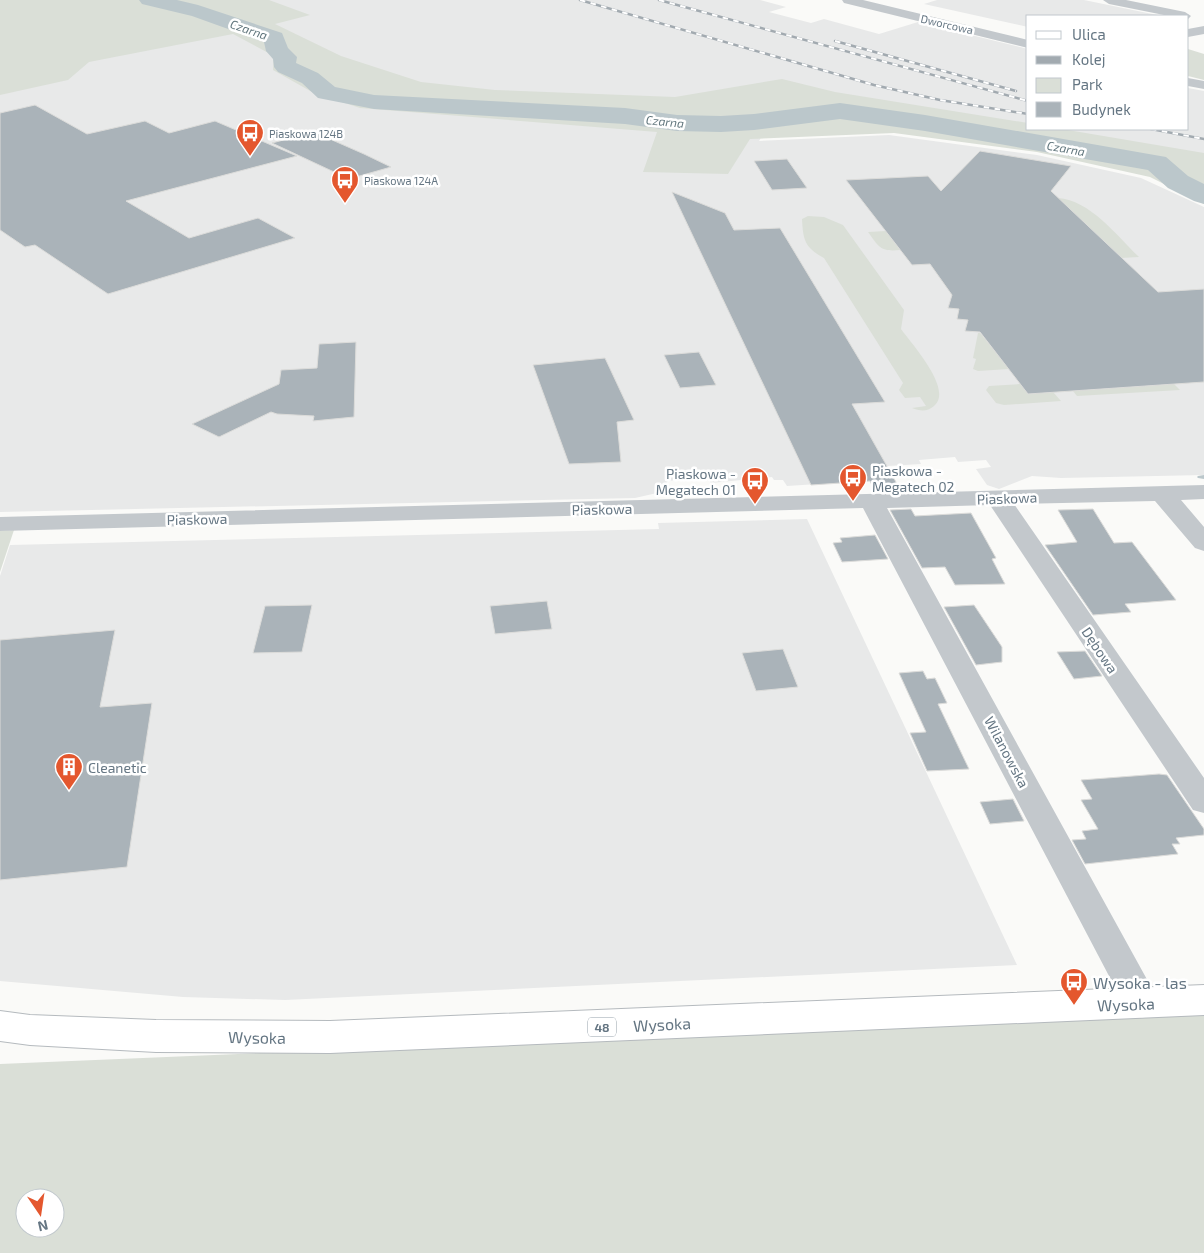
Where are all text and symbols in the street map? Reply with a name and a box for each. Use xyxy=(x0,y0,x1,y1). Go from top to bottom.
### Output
street label: Dworcowa xyxy=(920,12,974,36)
legend xyxy=(1026,15,1189,130)
water label: Czarna xyxy=(229,16,269,42)
text: Ulica xyxy=(1072,25,1106,43)
text: Kolej xyxy=(1072,50,1105,69)
text: Park xyxy=(1072,75,1103,93)
text: Budynek xyxy=(1072,100,1131,118)
water label: Czarna xyxy=(645,112,685,130)
bus stop icon: Piaskowa 124B xyxy=(235,118,265,157)
place label: Piaskowa 124B xyxy=(269,127,343,140)
water label: Czarna xyxy=(1046,138,1086,158)
bus stop icon: Piaskowa 124A xyxy=(330,165,360,204)
place label: Piaskowa 124A xyxy=(364,174,438,187)
place label: Piaskowa - Megatech 02 xyxy=(872,462,955,495)
bus stop icon: Piaskowa - Megatech 02 xyxy=(838,463,868,502)
place label: Piaskowa - Megatech 01 xyxy=(656,465,736,498)
bus stop icon: Piaskowa - Megatech 01 xyxy=(740,466,770,505)
street label: Piaskowa xyxy=(976,488,1038,508)
street label: Piaskowa xyxy=(572,500,632,518)
street label: Piaskowa xyxy=(167,510,227,528)
street label: Dębowa xyxy=(1078,624,1122,676)
street label: Wilanowska xyxy=(981,714,1033,790)
building icon: Cleanetic xyxy=(54,752,84,791)
place label: Cleanetic xyxy=(88,759,147,776)
bus stop icon: Wysoka - las xyxy=(1059,967,1089,1006)
place label: Wysoka - las xyxy=(1093,973,1187,992)
street label: Wysoka xyxy=(1097,993,1155,1015)
street label: Wysoka xyxy=(633,1013,691,1035)
road number: 48 xyxy=(588,1018,616,1036)
street label: Wysoka xyxy=(228,1027,286,1047)
north arrow xyxy=(15,1188,65,1238)
text: N xyxy=(36,1217,50,1236)

